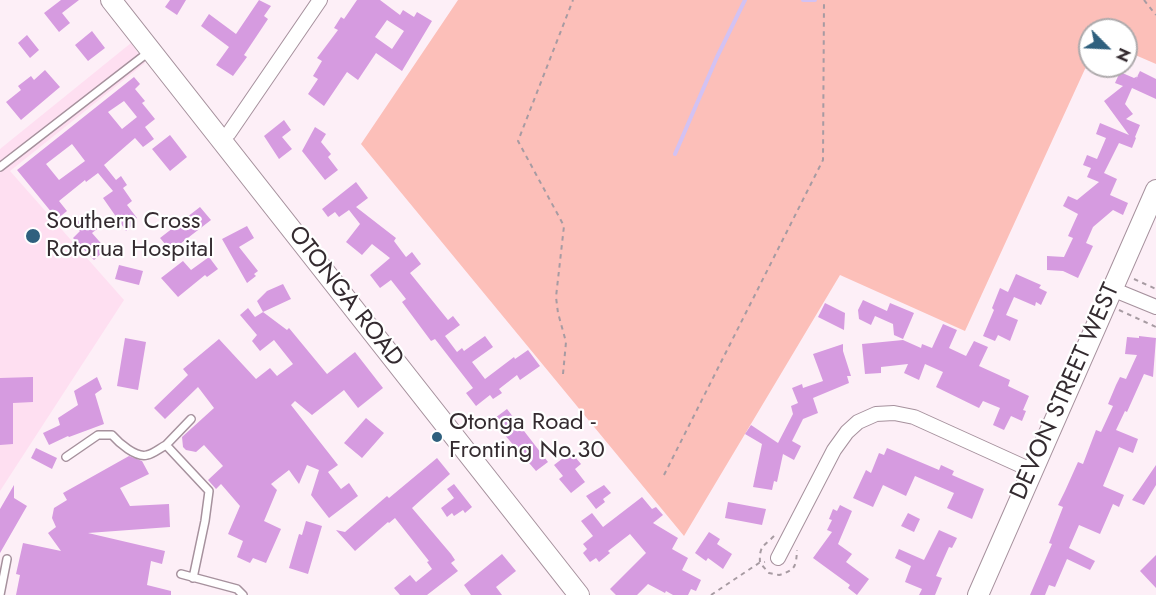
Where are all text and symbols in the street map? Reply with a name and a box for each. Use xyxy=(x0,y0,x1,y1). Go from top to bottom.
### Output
north arrow xyxy=(1078,18,1138,78)
text: N xyxy=(1110,44,1136,65)
place label: Southern Cross Rotorua Hospital xyxy=(46,208,214,264)
street label: OTONGA ROAD xyxy=(281,221,409,373)
marker: Southern Cross Rotorua Hospital xyxy=(24,227,42,245)
street label: DEVON STREET WEST xyxy=(1005,279,1127,505)
place label: Otonga Road - Fronting No.30 xyxy=(449,409,605,465)
marker: Otonga Road - Fronting No.30 xyxy=(430,430,444,444)

